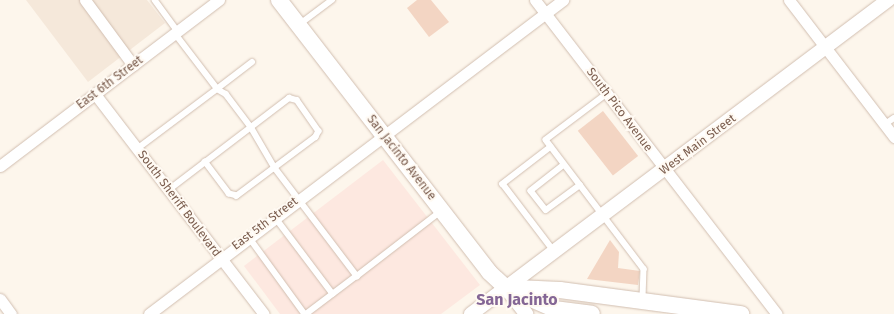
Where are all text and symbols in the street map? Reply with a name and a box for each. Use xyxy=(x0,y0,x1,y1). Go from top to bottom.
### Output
street label: East 6th Street xyxy=(74,53,146,113)
street label: South Pico Avenue xyxy=(583,65,655,155)
street label: West Main Street xyxy=(657,112,739,178)
street label: San Jacinto Avenue xyxy=(363,113,439,203)
street label: South Sheriff Boulevard xyxy=(134,148,224,260)
street label: East 5th Street xyxy=(229,195,301,253)
district label: San Jacinto xyxy=(476,290,558,310)

